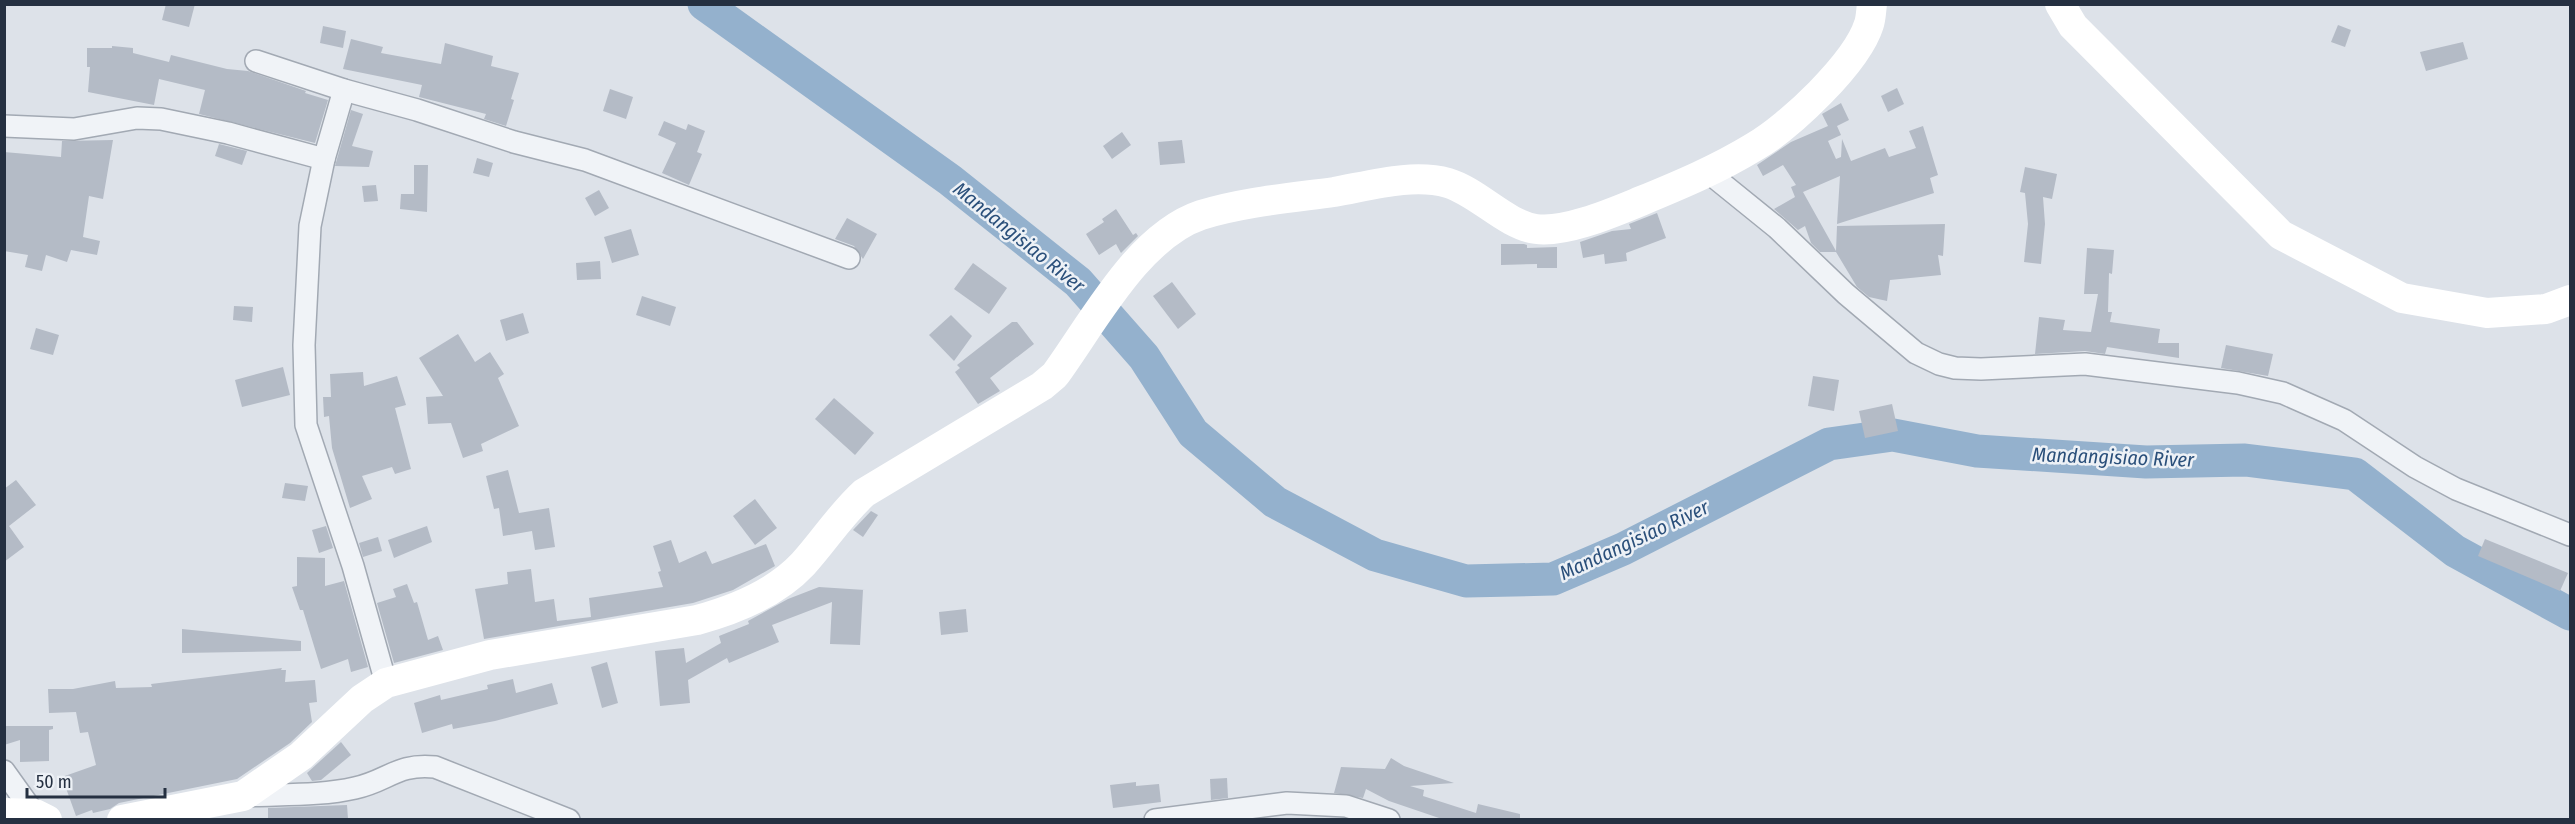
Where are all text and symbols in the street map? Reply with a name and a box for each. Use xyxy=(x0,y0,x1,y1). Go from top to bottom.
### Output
water label: Mandangisiao River xyxy=(949,177,1090,298)
water label: Mandangisiao River xyxy=(2032,442,2195,472)
water label: Mandangisiao River xyxy=(1556,494,1713,585)
scale bar xyxy=(27,761,165,799)
text: 50 m xyxy=(36,771,72,793)

